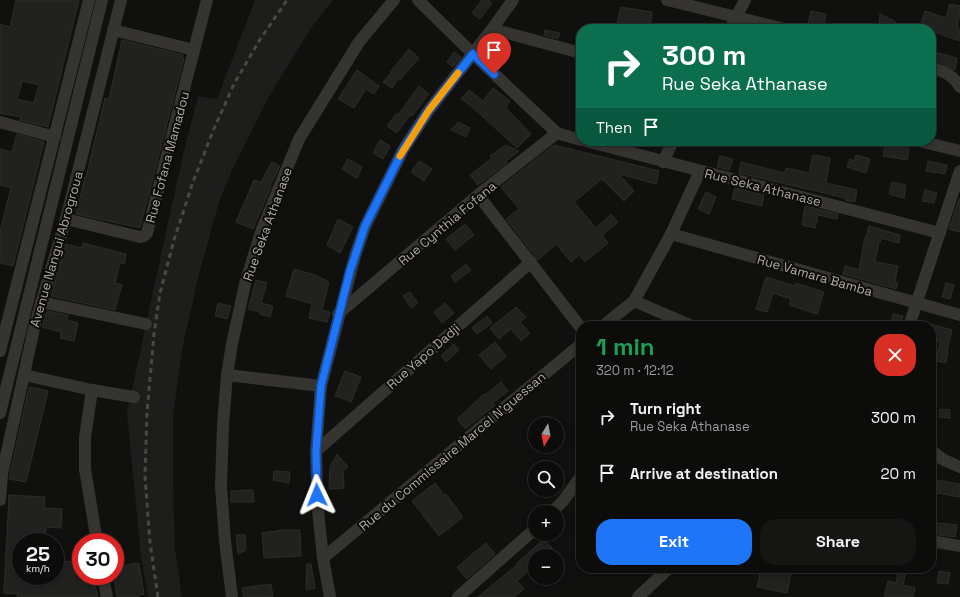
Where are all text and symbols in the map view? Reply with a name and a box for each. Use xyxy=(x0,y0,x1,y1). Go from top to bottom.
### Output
pin xyxy=(477,33,511,74)
text: 300 m xyxy=(662,37,746,73)
icon: arrive xyxy=(483,39,505,61)
icon: right xyxy=(596,40,648,92)
text: Rue Seka Athanase xyxy=(662,72,828,95)
street label: Rue Fofana Mamadou xyxy=(142,90,193,225)
icon: arrive xyxy=(640,116,662,138)
text: Then xyxy=(596,118,632,137)
street label: Rue Seka Athanase xyxy=(239,165,296,283)
street label: Rue Seka Athanase xyxy=(703,165,823,210)
street label: Avenue Nangui Abrogroua xyxy=(26,169,87,329)
street label: Rue Cynthia Fofana xyxy=(395,177,500,269)
street label: Rue Vamara Bamba xyxy=(755,251,875,300)
street label: Rue Yapo Dadji xyxy=(383,320,464,393)
text: 1 min xyxy=(596,331,655,362)
button: close xyxy=(874,334,916,376)
text: 320 m · 12:12 xyxy=(596,362,674,379)
street label: Rue du Commissaire Marcel N'guessan xyxy=(355,368,549,535)
text: Turn right xyxy=(630,399,701,418)
icon: right xyxy=(596,406,618,428)
text: 300 m xyxy=(871,408,916,427)
north arrow xyxy=(528,417,564,453)
map controls xyxy=(528,417,564,585)
text: Rue Seka Athanase xyxy=(630,418,750,435)
button: search xyxy=(528,461,564,497)
icon: arrive xyxy=(596,462,618,484)
text: Arrive at destination xyxy=(630,464,778,483)
text: 20 m xyxy=(881,464,916,483)
position arrow xyxy=(296,474,338,516)
button: + xyxy=(528,505,564,541)
button: Exit xyxy=(596,519,752,565)
button: Share xyxy=(760,519,916,565)
speed limit sign: 30 xyxy=(72,533,124,585)
text: 25 xyxy=(26,541,50,567)
button: − xyxy=(528,549,564,585)
text: km/h xyxy=(26,562,50,575)

